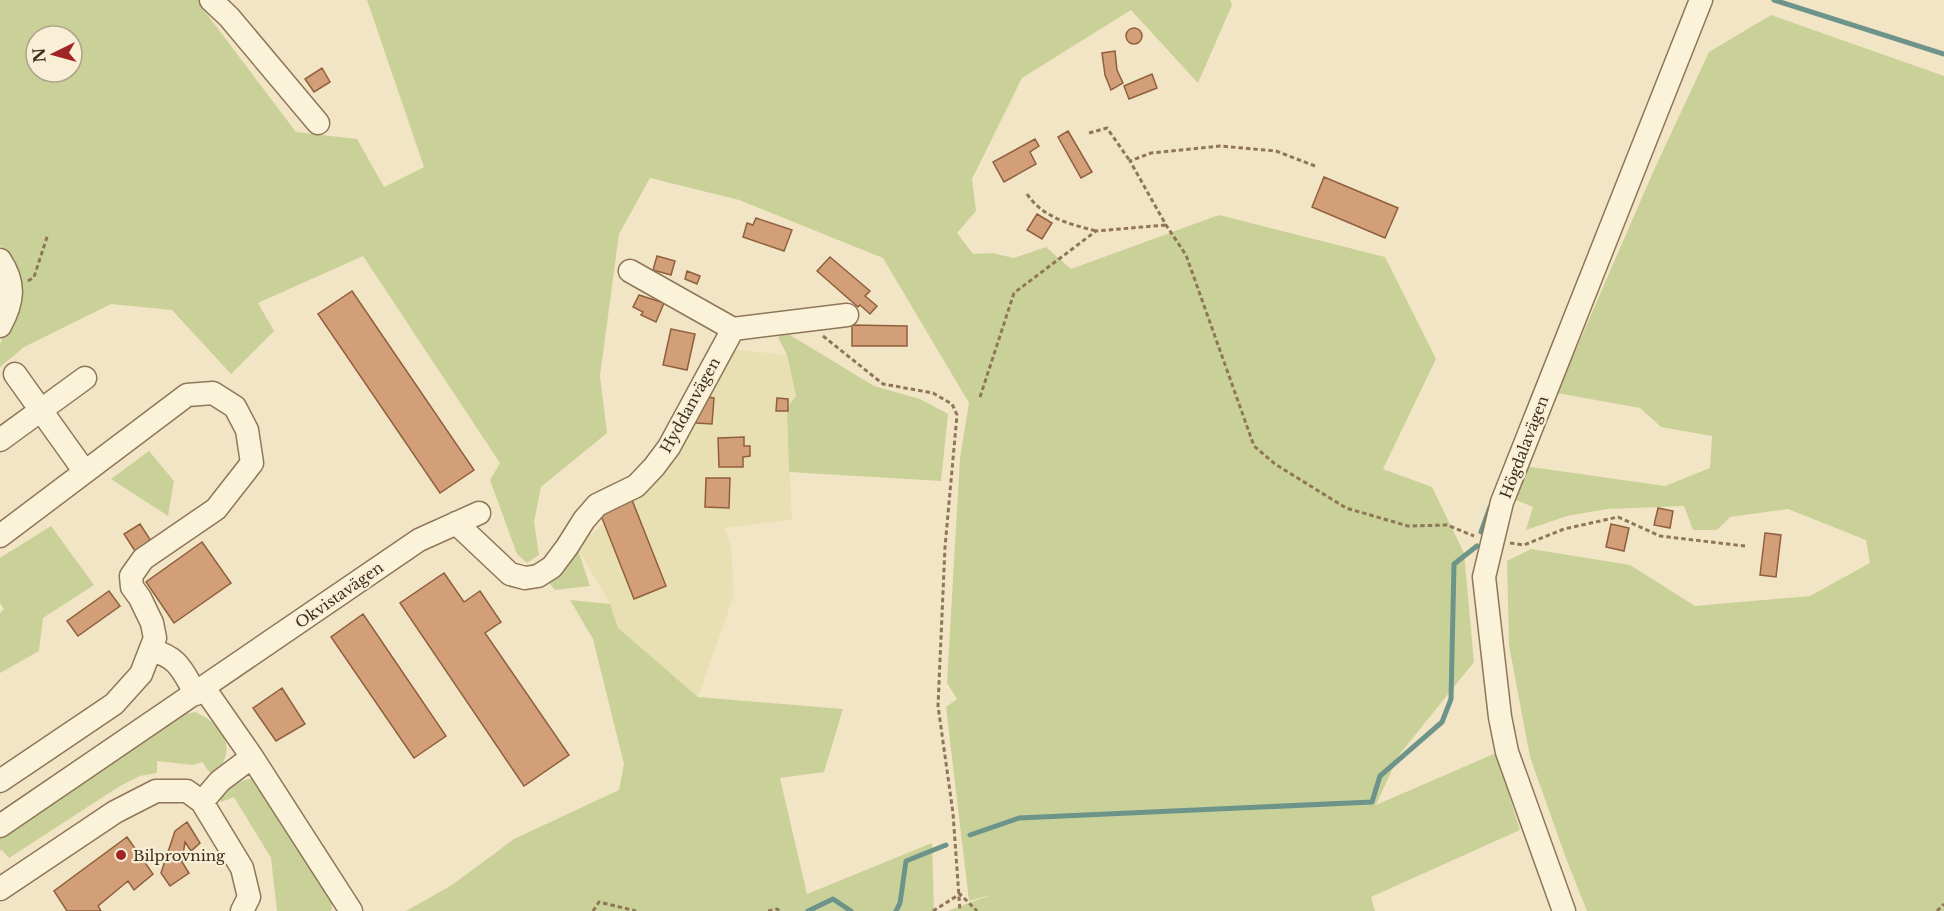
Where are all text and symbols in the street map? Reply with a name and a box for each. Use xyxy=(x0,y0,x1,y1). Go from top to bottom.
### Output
north arrow xyxy=(24,24,84,84)
text: N xyxy=(28,47,50,64)
street label: Hyddanvägen xyxy=(656,354,724,456)
street label: Högdalavägen xyxy=(1496,393,1552,501)
street label: Okvistavägen xyxy=(291,558,387,632)
place label: Bilprovning xyxy=(133,846,226,865)
marker: Bilprovning xyxy=(114,848,128,862)

